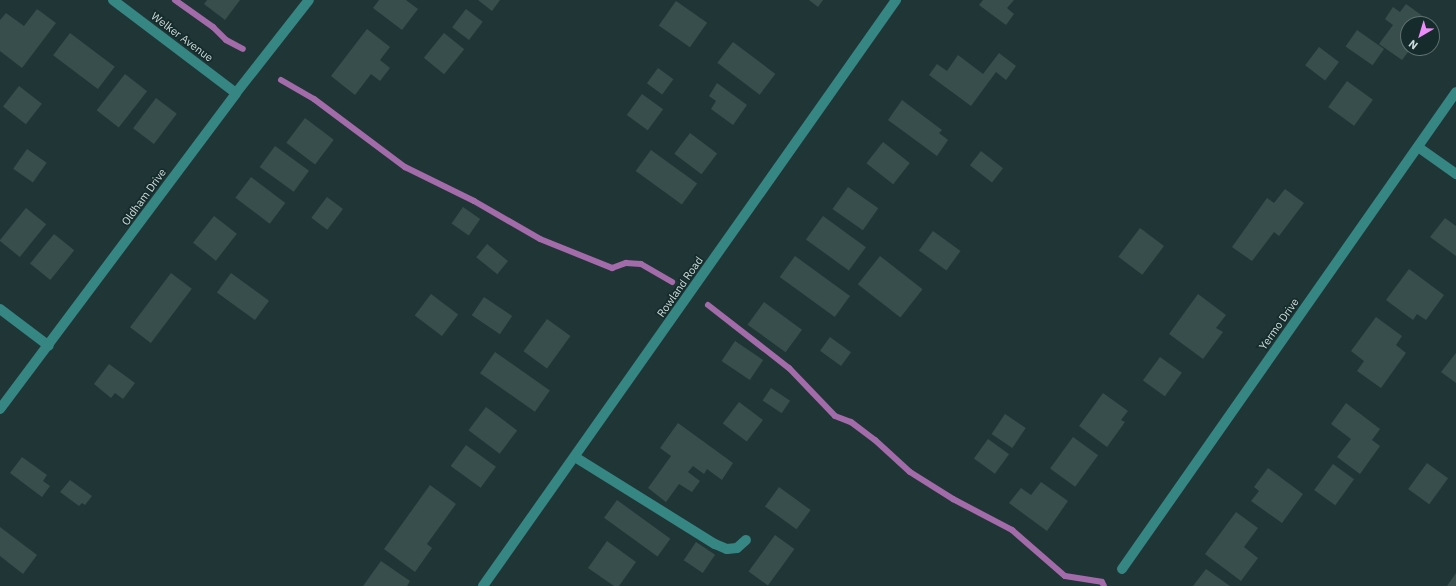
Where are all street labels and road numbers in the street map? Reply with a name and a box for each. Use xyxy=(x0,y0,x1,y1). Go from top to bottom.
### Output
street label: Welker Avenue xyxy=(149,10,215,64)
street label: Oldham Drive xyxy=(119,166,169,228)
street label: Rowland Road xyxy=(654,254,706,320)
street label: Yermo Drive xyxy=(1256,296,1302,352)

